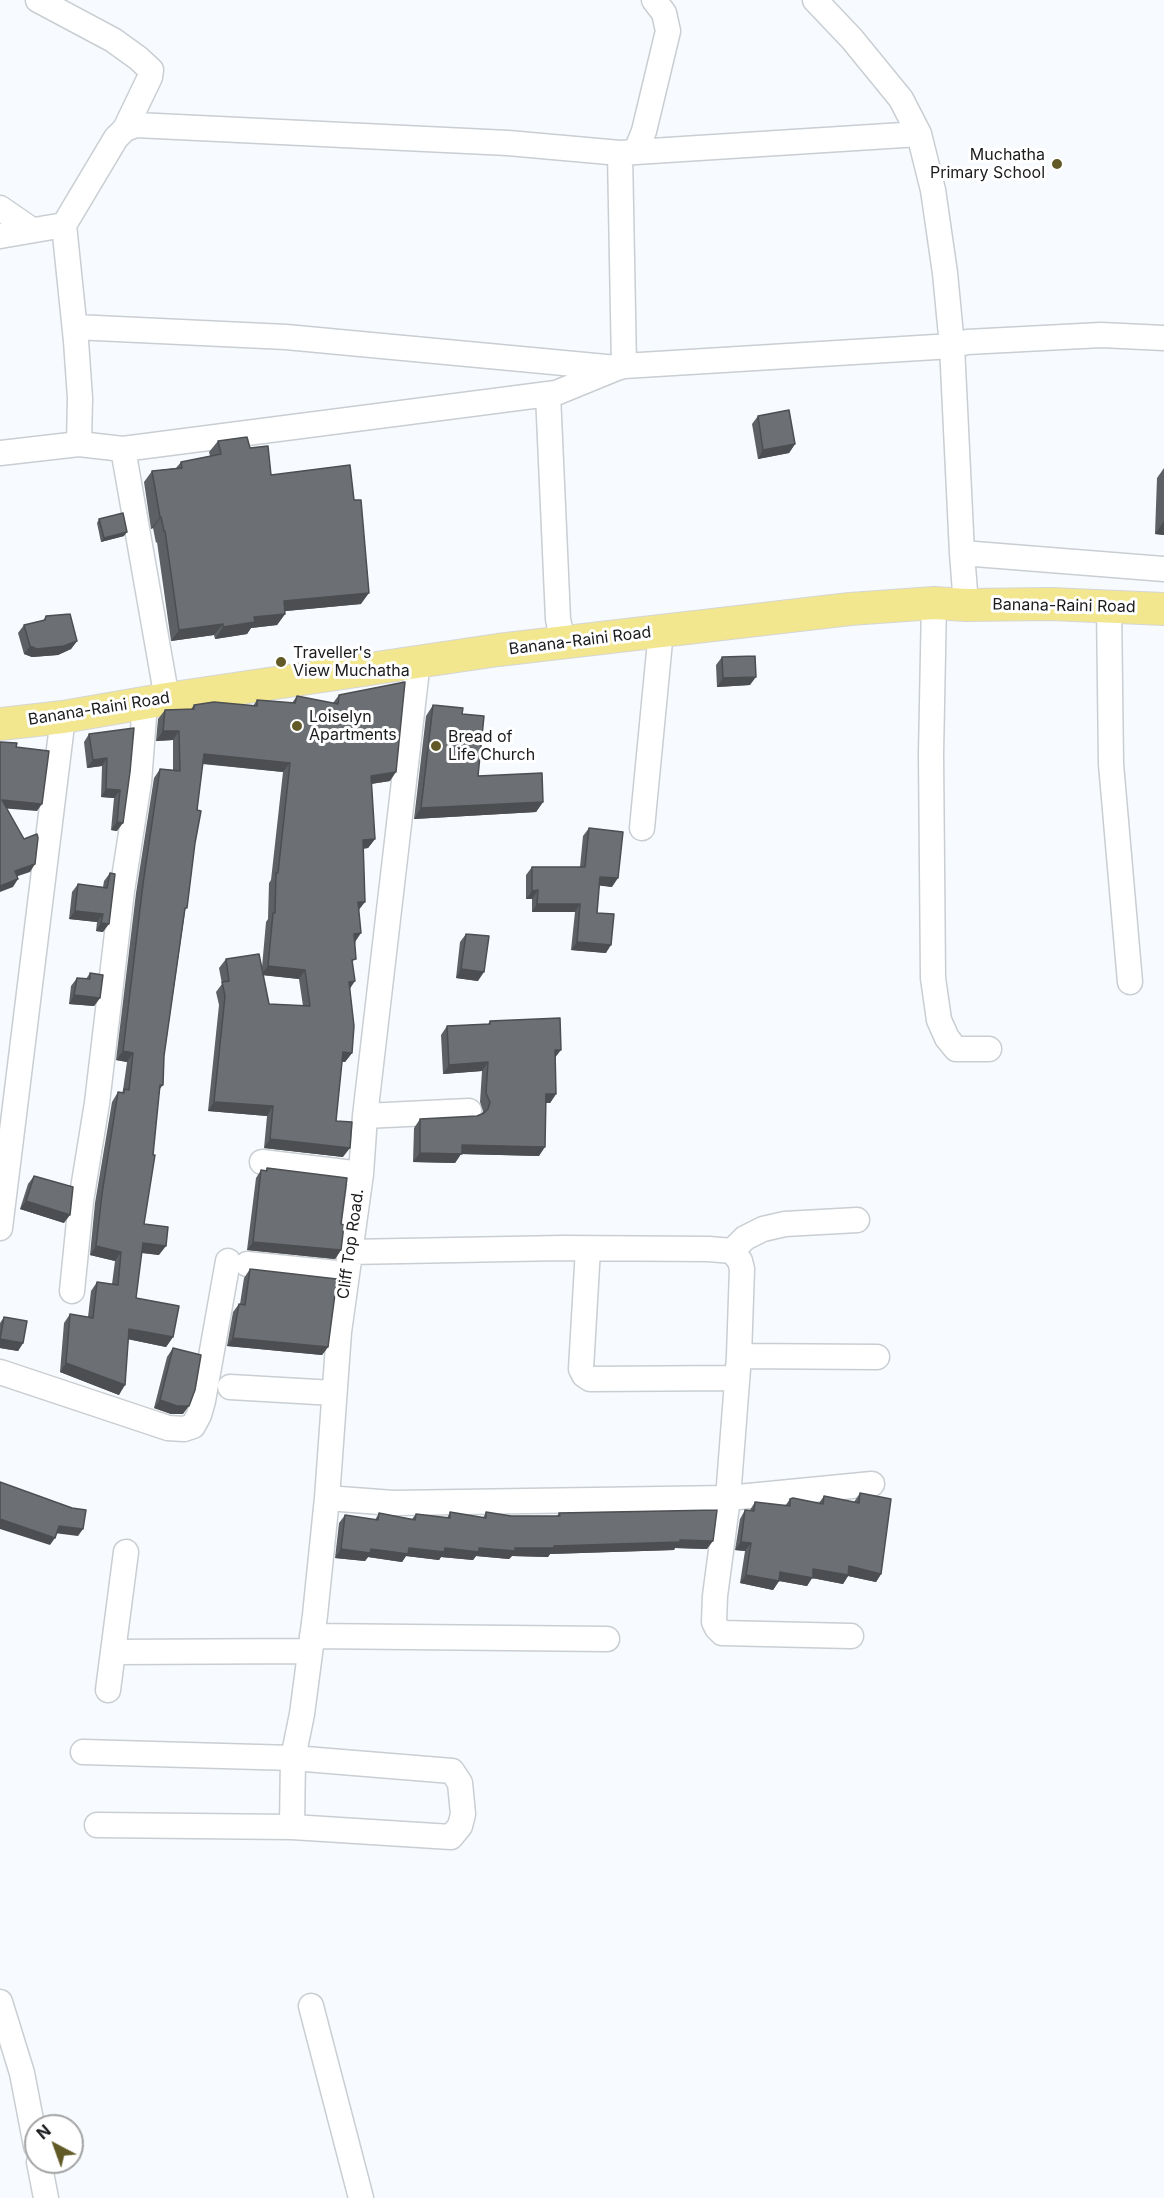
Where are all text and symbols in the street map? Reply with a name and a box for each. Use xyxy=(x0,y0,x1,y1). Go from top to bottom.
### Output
place label: Muchatha Primary School xyxy=(930,145,1045,183)
marker: Muchatha Primary School xyxy=(1050,157,1064,171)
street label: Banana-Raini Road xyxy=(992,595,1136,617)
street label: Banana-Raini Road xyxy=(508,623,652,659)
place label: Traveller's View Muchatha xyxy=(293,643,410,681)
marker: Traveller's View Muchatha xyxy=(274,655,288,669)
street label: Banana-Raini Road xyxy=(27,688,171,730)
place label: Loiselyn Apartments xyxy=(309,707,397,745)
marker: Loiselyn Apartments xyxy=(290,719,304,733)
place label: Bread of Life Church xyxy=(448,727,535,765)
marker: Bread of Life Church xyxy=(429,739,443,753)
street label: Cliff Top Road. xyxy=(334,1188,368,1300)
north arrow xyxy=(24,2114,84,2174)
text: N xyxy=(32,2120,55,2143)

